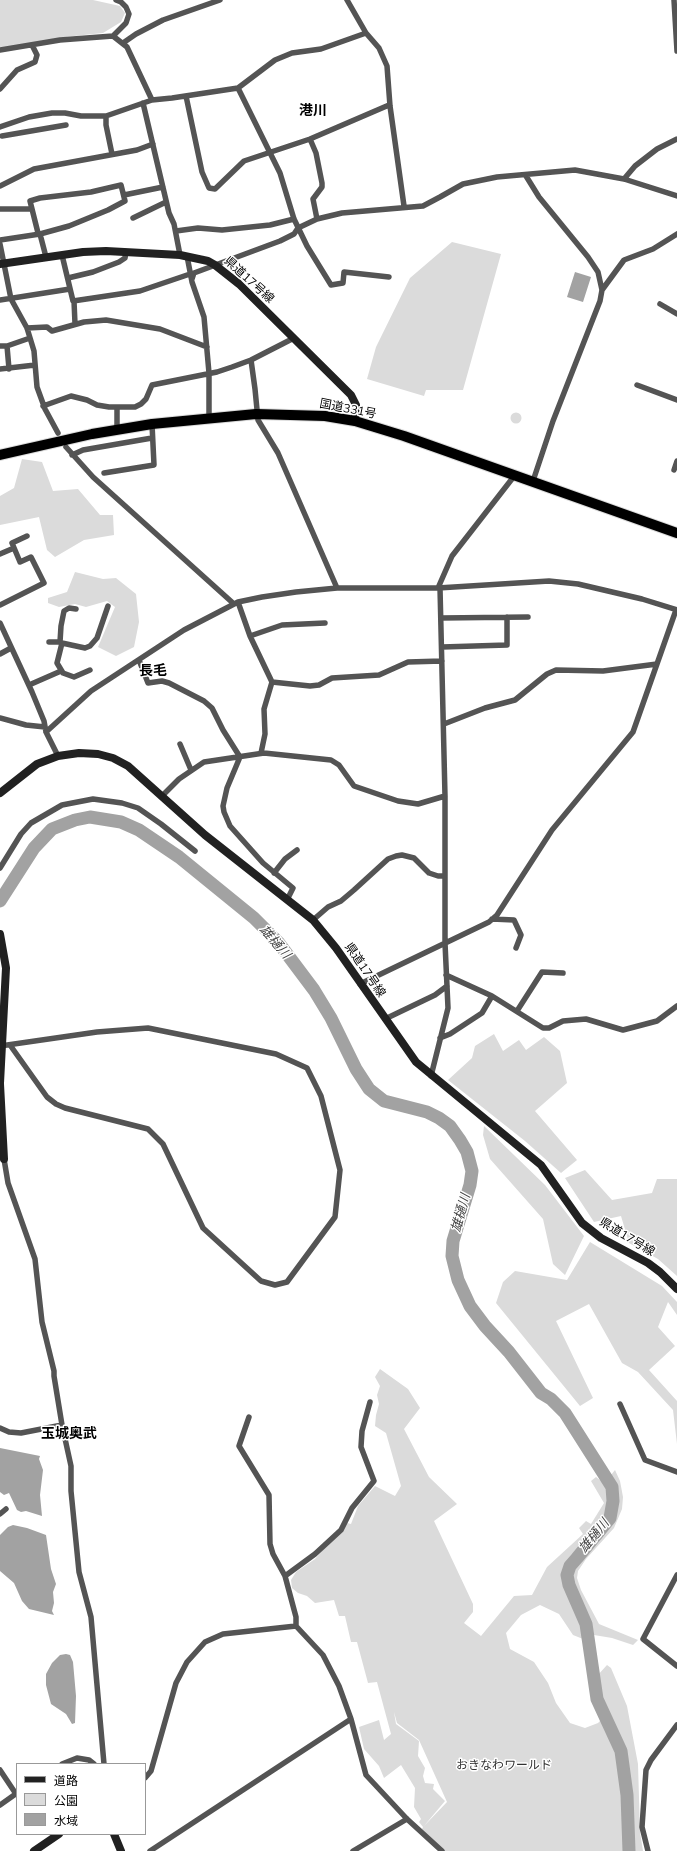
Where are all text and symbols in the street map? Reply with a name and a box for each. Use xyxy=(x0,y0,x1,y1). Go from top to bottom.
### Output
district label: 港川 xyxy=(299,103,327,119)
street label: 県道17号線 xyxy=(221,254,277,306)
street label: 国道331号 xyxy=(318,396,378,422)
district label: 長毛 xyxy=(139,663,167,679)
water label: 雄樋川 xyxy=(256,922,294,962)
street label: 県道17号線 xyxy=(342,940,388,1000)
water label: 雄樋川 xyxy=(448,1192,474,1234)
street label: 県道17号線 xyxy=(597,1215,657,1259)
district label: 玉城奥武 xyxy=(41,1426,97,1442)
water label: 雄樋川 xyxy=(576,1516,612,1556)
park label: おきなわワールド xyxy=(456,1758,552,1772)
legend xyxy=(16,1763,146,1835)
text: 道路 xyxy=(54,1773,78,1788)
text: 公園 xyxy=(54,1793,78,1808)
text: 水域 xyxy=(54,1813,78,1828)

